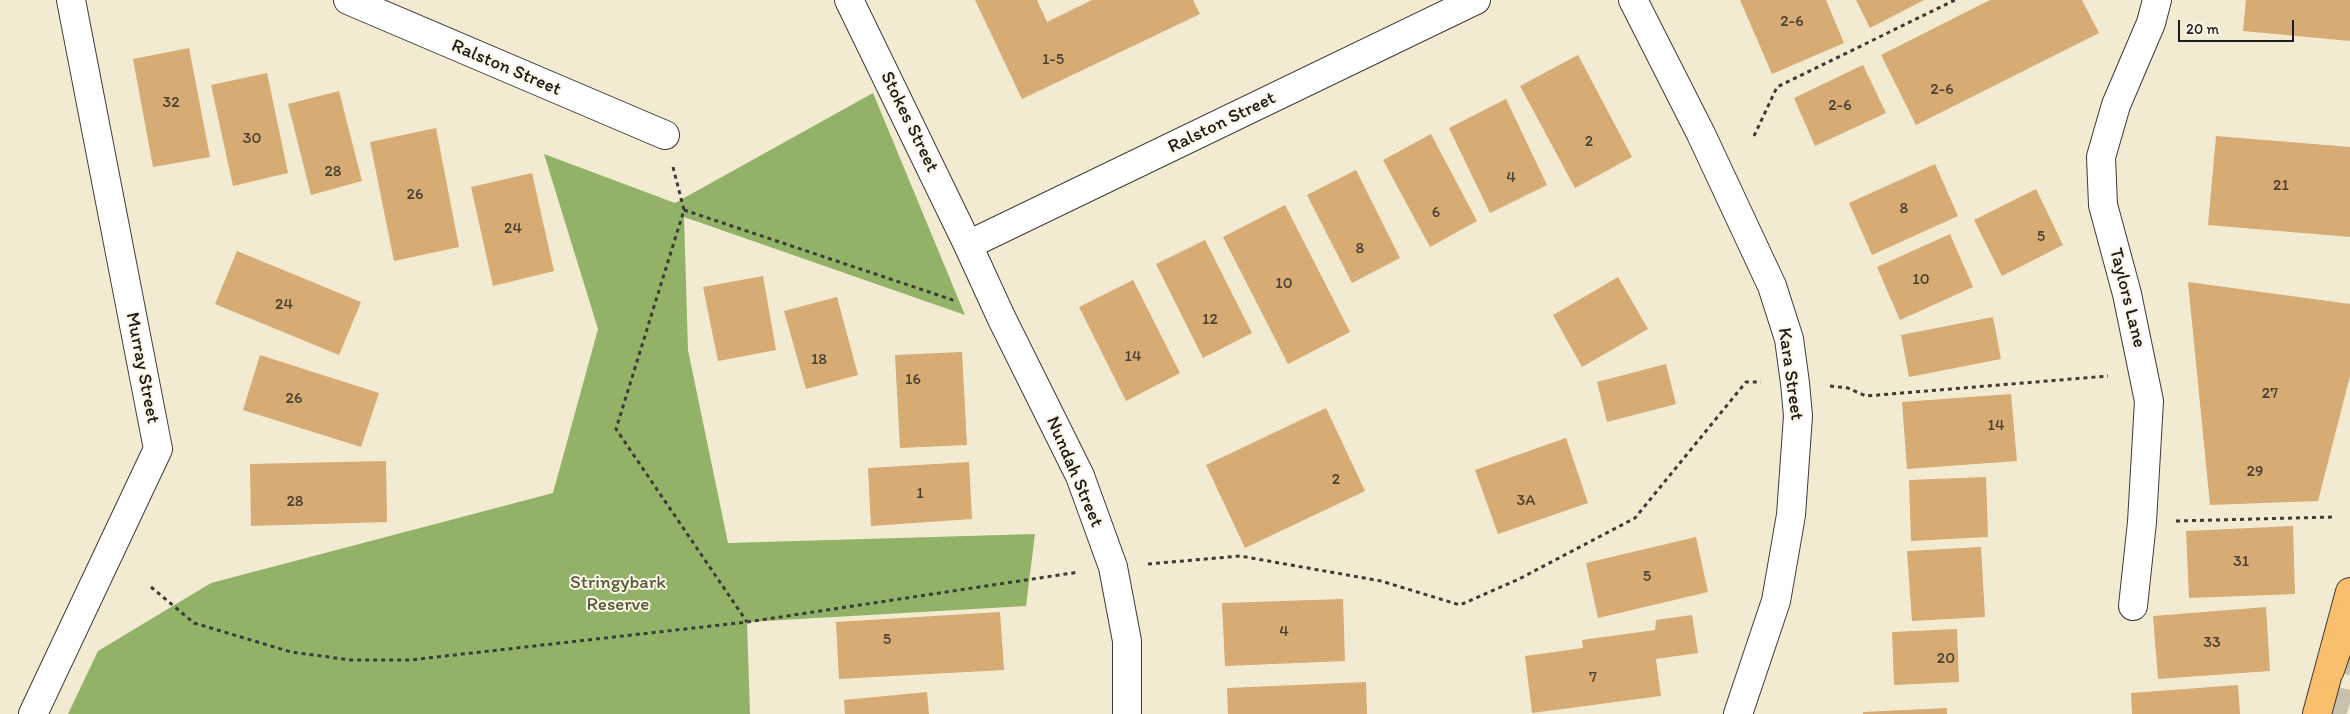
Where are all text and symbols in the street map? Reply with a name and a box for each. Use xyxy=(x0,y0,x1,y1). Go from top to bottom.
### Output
scale bar xyxy=(2180,10,2296,42)
house number: 2-6 xyxy=(1780,12,1804,32)
text: 20 m xyxy=(2186,20,2219,38)
street label: Ralston Street xyxy=(448,35,564,101)
house number: 1-5 xyxy=(1042,50,1064,70)
street label: Stokes Street xyxy=(875,68,943,176)
house number: 2-6 xyxy=(1930,80,1954,100)
street label: Ralston Street xyxy=(1164,87,1280,159)
house number: 32 xyxy=(162,93,180,113)
house number: 2-6 xyxy=(1828,96,1852,116)
house number: 30 xyxy=(243,129,261,149)
house number: 2 xyxy=(1585,132,1593,152)
house number: 28 xyxy=(324,162,342,182)
house number: 4 xyxy=(1506,168,1516,188)
house number: 21 xyxy=(2273,176,2289,196)
house number: 26 xyxy=(407,185,423,205)
house number: 8 xyxy=(1900,199,1908,219)
house number: 6 xyxy=(1432,203,1440,223)
house number: 24 xyxy=(504,219,522,239)
house number: 5 xyxy=(2037,227,2045,247)
house number: 8 xyxy=(1356,239,1364,259)
street label: Taylors Lane xyxy=(2104,246,2150,350)
house number: 10 xyxy=(1912,270,1930,290)
house number: 10 xyxy=(1275,274,1293,294)
house number: 24 xyxy=(275,295,293,315)
street label: Murray Street xyxy=(120,310,164,426)
house number: 12 xyxy=(1202,310,1218,330)
street label: Kara Street xyxy=(1772,326,1808,422)
house number: 14 xyxy=(1124,347,1142,367)
house number: 18 xyxy=(811,350,827,370)
house number: 16 xyxy=(905,370,921,390)
house number: 27 xyxy=(2262,384,2278,404)
house number: 26 xyxy=(286,389,302,409)
street label: Nundah Street xyxy=(1040,413,1108,531)
house number: 14 xyxy=(1987,416,2005,436)
house number: 29 xyxy=(2247,462,2263,482)
house number: 2 xyxy=(1332,470,1340,490)
house number: 1 xyxy=(916,484,924,504)
house number: 3A xyxy=(1517,491,1535,511)
house number: 28 xyxy=(286,492,304,512)
house number: 31 xyxy=(2233,552,2249,572)
house number: 5 xyxy=(1643,567,1651,587)
park label: Stringybark Reserve xyxy=(570,572,666,616)
house number: 4 xyxy=(1279,622,1289,642)
house number: 5 xyxy=(883,630,891,650)
house number: 33 xyxy=(2203,633,2221,653)
house number: 20 xyxy=(1937,649,1955,669)
house number: 7 xyxy=(1589,668,1597,688)

